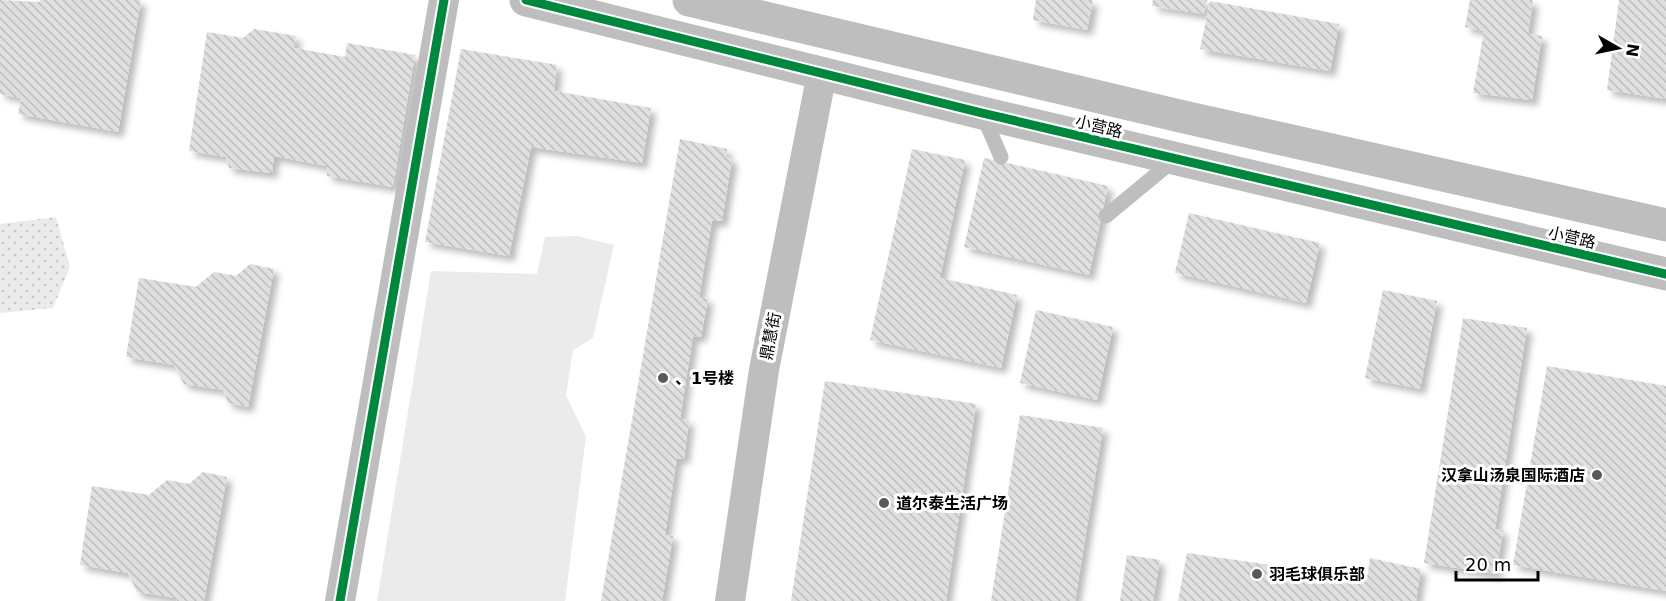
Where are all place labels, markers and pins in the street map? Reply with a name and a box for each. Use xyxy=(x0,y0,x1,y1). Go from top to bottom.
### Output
place label: 、1号楼 xyxy=(675,369,734,388)
marker: 、1号楼 xyxy=(656,371,670,385)
place label: 汉拿山汤泉国际酒店 xyxy=(1441,466,1585,485)
marker: 汉拿山汤泉国际酒店 xyxy=(1590,468,1604,482)
place label: 道尔泰生活广场 xyxy=(896,494,1008,513)
marker: 道尔泰生活广场 xyxy=(877,496,891,510)
place label: 羽毛球俱乐部 xyxy=(1269,565,1365,584)
marker: 羽毛球俱乐部 xyxy=(1250,567,1264,581)

